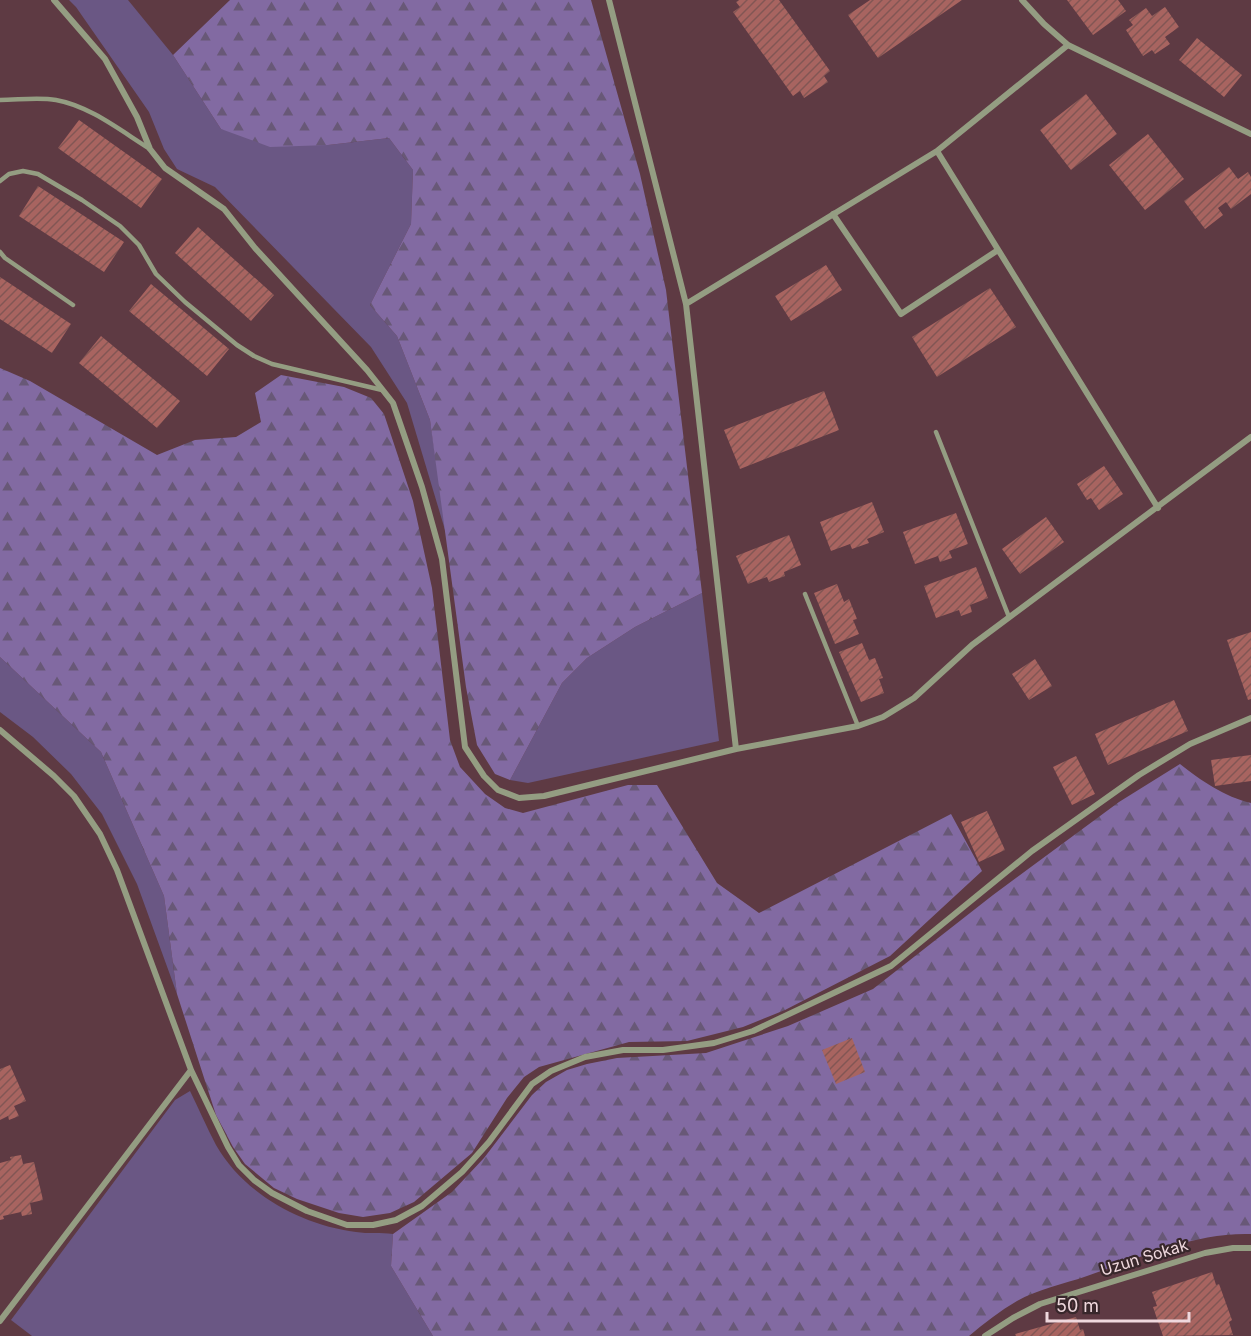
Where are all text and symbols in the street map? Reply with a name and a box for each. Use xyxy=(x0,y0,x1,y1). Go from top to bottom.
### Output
street label: Uzun Sokak xyxy=(1098,1234,1190,1280)
scale bar xyxy=(1047,1285,1190,1323)
text: 50 m xyxy=(1056,1295,1099,1316)

